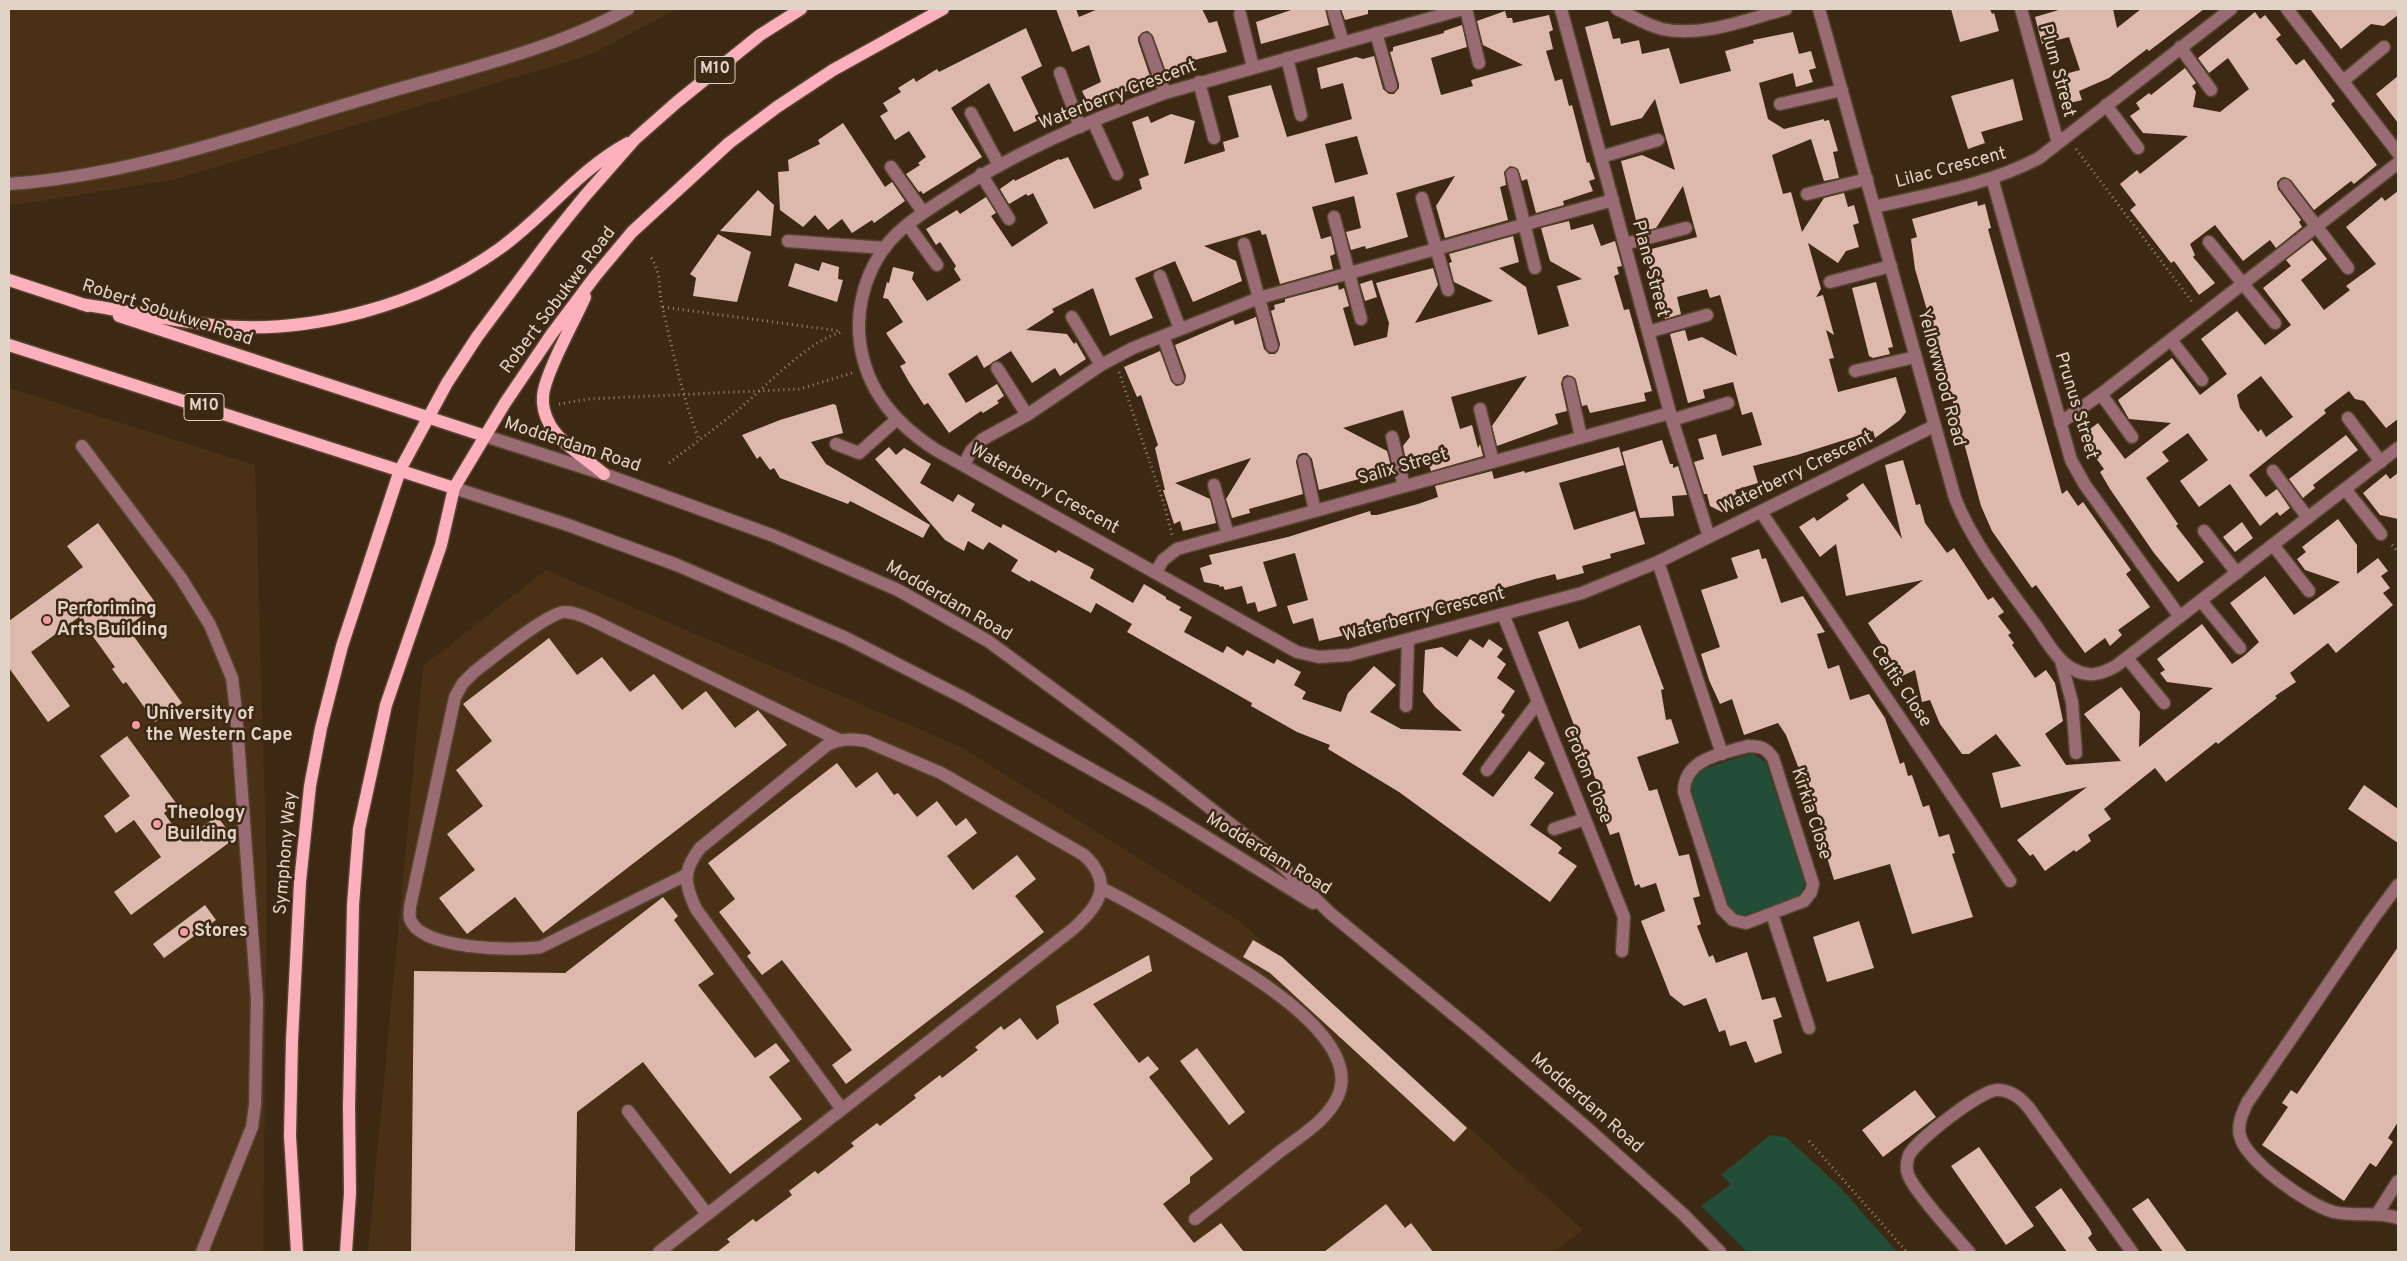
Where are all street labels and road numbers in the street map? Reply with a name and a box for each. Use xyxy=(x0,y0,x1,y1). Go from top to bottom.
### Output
street label: Plum Street xyxy=(2033,22,2079,120)
road number: M10 xyxy=(695,56,735,84)
street label: Waterberry Crescent xyxy=(1036,56,1200,136)
street label: Lilac Crescent xyxy=(1893,144,2009,194)
street label: Plane Street xyxy=(1626,218,1672,320)
street label: Robert Sobukwe Road xyxy=(497,223,621,379)
street label: Robert Sobukwe Road xyxy=(79,276,255,352)
street label: Yellowwood Road xyxy=(1911,307,1969,449)
street label: Prunus Street xyxy=(2048,350,2102,462)
road number: M10 xyxy=(184,394,224,421)
street label: Modderdam Road xyxy=(501,414,643,478)
street label: Waterberry Crescent xyxy=(1717,428,1877,520)
street label: Waterberry Crescent xyxy=(966,440,1122,540)
street label: Salix Street xyxy=(1356,445,1450,491)
street label: Modderdam Road xyxy=(881,557,1015,647)
street label: Waterberry Crescent xyxy=(1341,584,1507,648)
street label: Celtis Close xyxy=(1865,642,1935,732)
street label: Croton Close xyxy=(1557,723,1615,827)
street label: Kirkia Close xyxy=(1785,765,1835,863)
street label: Symphony Way xyxy=(271,790,303,916)
street label: Modderdam Road xyxy=(1201,809,1335,901)
street label: Modderdam Road xyxy=(1525,1049,1647,1159)

